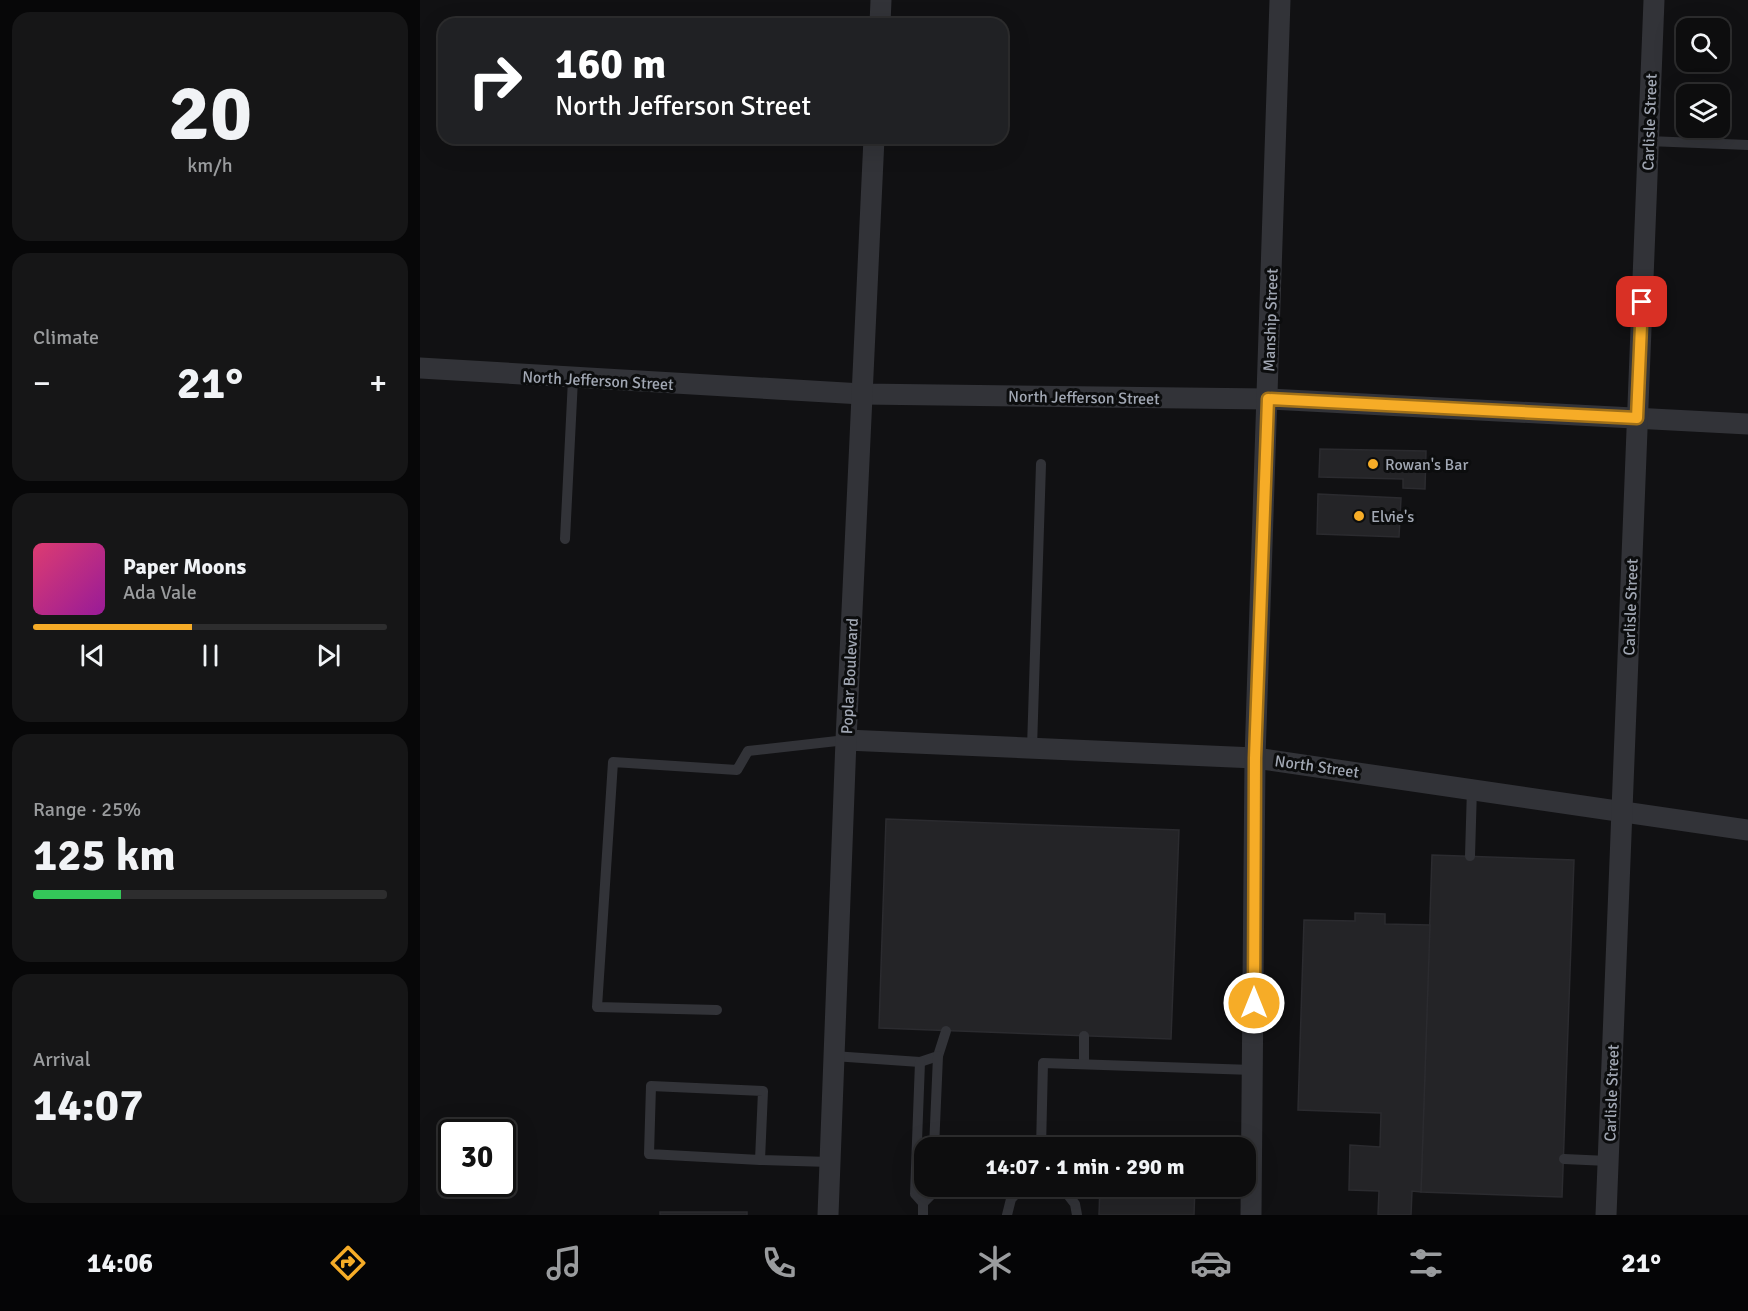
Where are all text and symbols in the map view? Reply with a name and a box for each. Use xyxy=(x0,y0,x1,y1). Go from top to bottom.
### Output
map controls xyxy=(1676,18,1730,138)
button: search xyxy=(1676,18,1730,72)
text: 160 m xyxy=(555,39,666,90)
icon: right xyxy=(456,42,534,120)
text: 20 xyxy=(168,66,252,162)
street label: Carlisle Street xyxy=(1638,73,1662,171)
button: layers xyxy=(1676,84,1730,138)
text: North Jefferson Street xyxy=(555,90,811,123)
text: km/h xyxy=(187,153,233,178)
street label: Manship Street xyxy=(1259,268,1283,372)
pin xyxy=(1616,276,1667,327)
icon: arrive xyxy=(1625,285,1658,318)
text: Climate xyxy=(33,325,99,350)
text: 21° xyxy=(177,356,243,411)
text: − xyxy=(33,363,51,404)
text: + xyxy=(369,363,387,404)
street label: North Jefferson Street xyxy=(522,367,675,395)
street label: North Jefferson Street xyxy=(1008,387,1160,409)
place label: Rowan's Bar xyxy=(1385,455,1468,475)
marker: Rowan's Bar xyxy=(1366,457,1380,471)
place label: Elvie's xyxy=(1371,507,1414,527)
marker: Elvie's xyxy=(1352,509,1366,523)
text: Paper Moons xyxy=(123,553,246,580)
street label: Carlisle Street xyxy=(1619,558,1643,656)
text: Ada Vale xyxy=(123,580,197,605)
street label: Poplar Boulevard xyxy=(837,617,863,735)
icon: previous xyxy=(76,639,109,672)
icon: pause xyxy=(194,639,227,672)
icon: next xyxy=(312,639,345,672)
street label: North Street xyxy=(1273,751,1361,783)
text: Range · 25% xyxy=(33,797,141,822)
text: 125 km xyxy=(33,828,176,883)
position arrow xyxy=(1222,971,1286,1035)
street label: Carlisle Street xyxy=(1600,1044,1624,1142)
text: Arrival xyxy=(33,1047,91,1072)
text: 14:07 xyxy=(33,1078,143,1133)
speed limit sign: 30 xyxy=(438,1119,516,1197)
text: 14:07 · 1 min · 290 m xyxy=(985,1153,1185,1180)
icon: directions xyxy=(327,1242,369,1284)
icon: music xyxy=(543,1242,585,1284)
icon: phone xyxy=(758,1242,800,1284)
icon: climate xyxy=(974,1242,1016,1284)
icon: car xyxy=(1190,1242,1232,1284)
icon: filters xyxy=(1405,1242,1447,1284)
text: 14:06 xyxy=(87,1247,153,1280)
text: 21° xyxy=(1621,1247,1661,1280)

